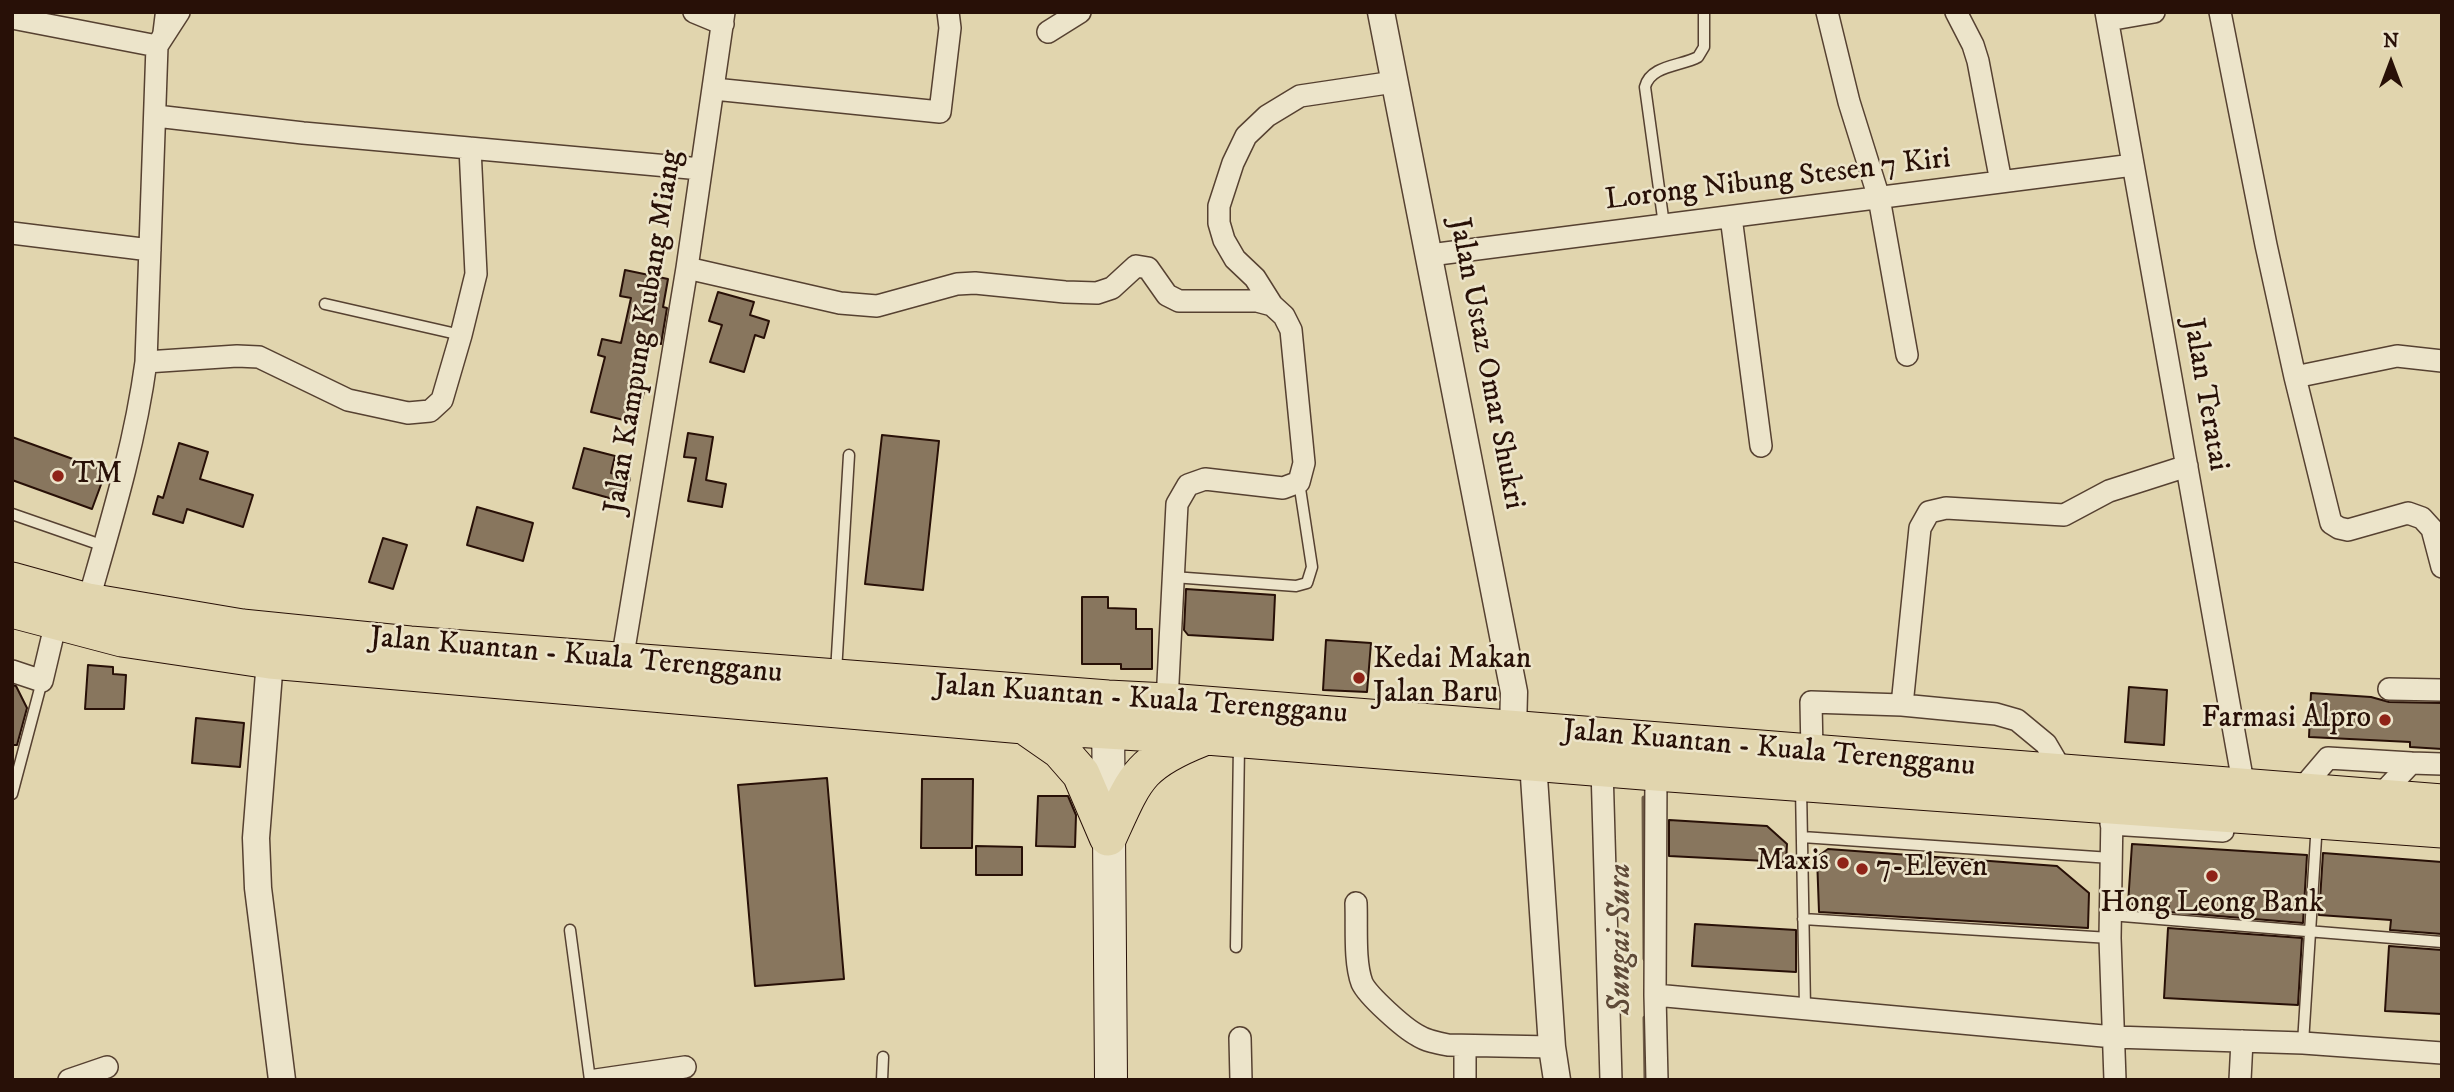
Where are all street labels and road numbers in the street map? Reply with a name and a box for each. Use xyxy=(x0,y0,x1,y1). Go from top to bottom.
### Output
street label: Lorong Nibung Stesen 7 Kiri xyxy=(1603,142,1953,220)
street label: Jalan Kampung Kubang Miang xyxy=(598,148,692,516)
street label: Jalan Ustaz Omar Shukri xyxy=(1439,215,1531,513)
street label: Jalan Teratai xyxy=(2173,316,2235,474)
street label: Jalan Kuantan - Kuala Terengganu xyxy=(368,621,784,693)
street label: Jalan Kuantan - Kuala Terengganu xyxy=(933,669,1349,733)
street label: Jalan Kuantan - Kuala Terengganu xyxy=(1561,714,1977,786)

